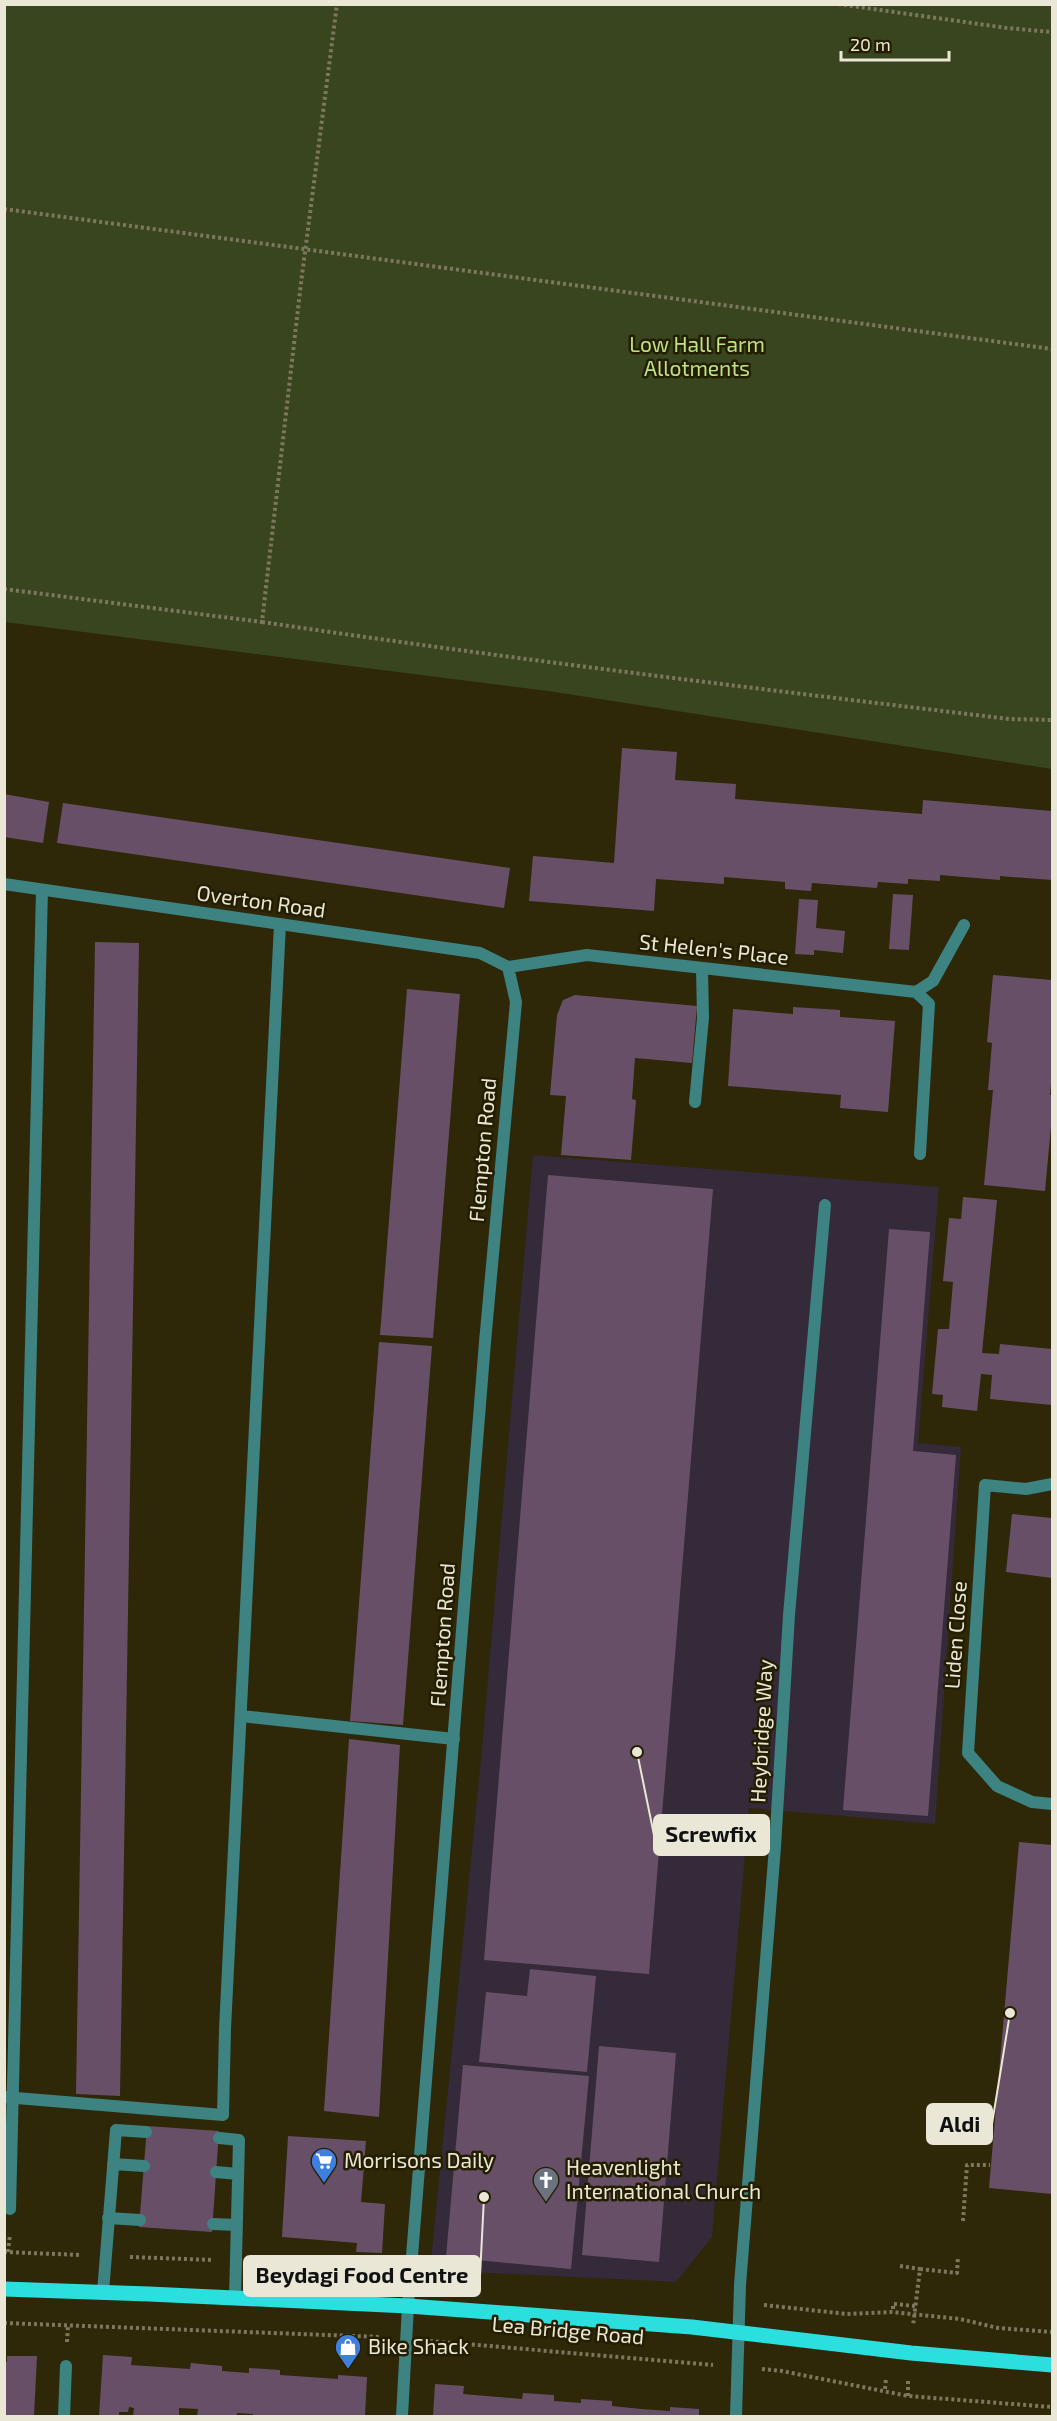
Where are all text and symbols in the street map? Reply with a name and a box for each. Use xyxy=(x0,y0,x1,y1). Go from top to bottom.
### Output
scale bar xyxy=(841,24,949,62)
text: 20 m xyxy=(850,33,891,55)
park label: Low Hall Farm Allotments xyxy=(629,331,765,380)
street label: Overton Road xyxy=(195,879,327,922)
street label: St Helen's Place xyxy=(638,928,790,969)
street label: Flempton Road xyxy=(463,1077,500,1223)
street label: Flempton Road xyxy=(424,1562,459,1708)
street label: Liden Close xyxy=(938,1580,971,1690)
street label: Heybridge Way xyxy=(744,1659,777,1803)
callout: Screwfix xyxy=(654,1815,769,1855)
text: Screwfix xyxy=(665,1820,757,1846)
callout: Aldi xyxy=(927,2104,992,2144)
text: Aldi xyxy=(940,2110,980,2136)
supermarket icon: Morrisons Daily xyxy=(309,2146,339,2184)
place label: Morrisons Daily xyxy=(344,2147,494,2172)
place label: Heavenlight International Church xyxy=(566,2154,761,2203)
church icon: Heavenlight International Church xyxy=(531,2165,561,2203)
callout: Beydagi Food Centre xyxy=(244,2256,480,2296)
text: Beydagi Food Centre xyxy=(256,2261,468,2288)
street label: Lea Bridge Road xyxy=(491,2310,645,2349)
shop icon: Bike Shack xyxy=(333,2332,363,2370)
place label: Bike Shack xyxy=(368,2333,469,2358)

